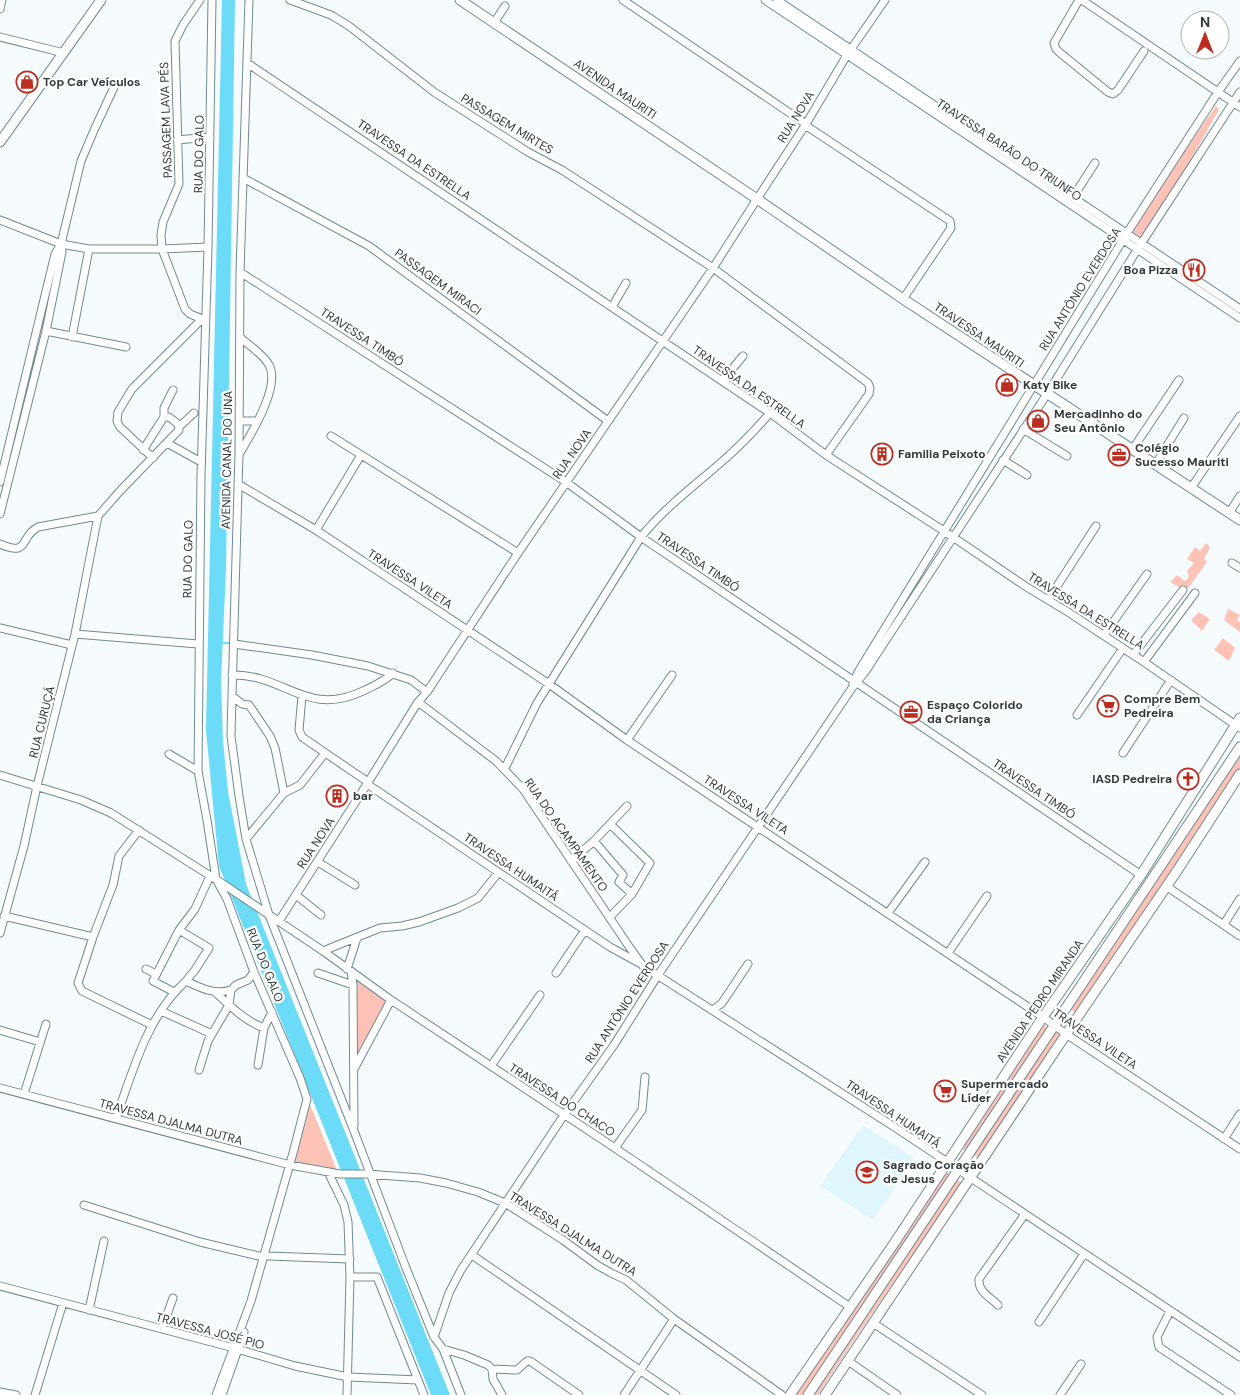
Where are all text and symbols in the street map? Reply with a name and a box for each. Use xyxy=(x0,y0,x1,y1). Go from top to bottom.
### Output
north arrow xyxy=(1180,10,1230,60)
text: N xyxy=(1200,13,1210,31)
street label: AVENIDA MAURITI xyxy=(570,55,660,123)
street label: PASSAGEM LAVA PÉS xyxy=(156,62,176,178)
shop icon: Top Car Veículos xyxy=(15,70,39,94)
place label: Top Car Veículos xyxy=(43,74,140,90)
street label: RUA NOVA xyxy=(774,88,818,146)
street label: PASSAGEM MIRTES xyxy=(458,90,556,158)
street label: TRAVESSA BARÃO DO TRIUNFO xyxy=(933,95,1085,205)
street label: RUA DO GALO xyxy=(190,115,208,193)
street label: TRAVESSA DA ESTRELLA xyxy=(354,116,474,204)
street label: RUA ANTÔNIO EVERDOSA xyxy=(1035,224,1125,354)
street label: PASSAGEM MIRACI xyxy=(391,245,485,319)
restaurant icon: Boa Pizza xyxy=(1182,258,1206,282)
place label: Boa Pizza xyxy=(1124,262,1178,278)
street label: TRAVESSA MAURITI xyxy=(931,299,1027,371)
street label: TRAVESSA TIMBÓ xyxy=(317,304,407,370)
street label: TRAVESSA DA ESTRELLA xyxy=(689,342,809,432)
shop icon: Katy Bike xyxy=(995,373,1019,397)
place label: Katy Bike xyxy=(1023,377,1077,393)
street label: AVENIDA CANAL DO UNA xyxy=(218,391,236,529)
place label: Mercadinho do Seu Antônio xyxy=(1054,406,1142,436)
shop icon: Mercadinho do Seu Antônio xyxy=(1026,409,1050,433)
street label: RUA NOVA xyxy=(549,426,595,482)
place label: Colégio Sucesso Mauriti xyxy=(1135,440,1229,470)
building icon: Familia Peixoto xyxy=(870,442,894,466)
office icon: Colégio Sucesso Mauriti xyxy=(1107,443,1131,467)
place label: Familia Peixoto xyxy=(898,446,986,462)
street label: RUA DO GALO xyxy=(179,520,197,598)
street label: TRAVESSA TIMBÓ xyxy=(653,528,743,596)
street label: TRAVESSA VILETA xyxy=(364,546,456,612)
street label: TRAVESSA DA ESTRELLA xyxy=(1025,569,1147,653)
street label: RUA CURUÇÁ xyxy=(25,684,59,760)
place label: Compre Bem Pedreira xyxy=(1124,691,1200,721)
supermarket icon: Compre Bem Pedreira xyxy=(1096,694,1120,718)
place label: Espaço Colorido da Criança xyxy=(927,697,1023,727)
office icon: Espaço Colorido da Criança xyxy=(899,700,923,724)
street label: TRAVESSA TIMBÓ xyxy=(989,755,1079,823)
church icon: IASD Pedreira xyxy=(1176,767,1200,791)
place label: IASD Pedreira xyxy=(1092,771,1172,787)
street label: TRAVESSA VILETA xyxy=(700,772,792,838)
street label: RUA DO ACAMPAMENTO xyxy=(521,775,611,895)
building icon: bar xyxy=(325,784,349,808)
place label: bar xyxy=(353,788,373,804)
street label: RUA NOVA xyxy=(294,814,338,872)
street label: TRAVESSA HUMAITÁ xyxy=(460,829,562,905)
street label: RUA DO GALO xyxy=(243,926,287,1004)
street label: AVENIDA PEDRO MIRANDA xyxy=(993,936,1087,1066)
street label: RUA ANTÔNIO EVERDOSA xyxy=(582,938,673,1066)
street label: TRAVESSA VILETA xyxy=(1050,1005,1140,1073)
street label: TRAVESSA DO CHACO xyxy=(506,1060,618,1140)
street label: TRAVESSA HUMAITÁ xyxy=(842,1076,944,1152)
place label: Supermercado Líder xyxy=(961,1076,1048,1106)
supermarket icon: Supermercado Líder xyxy=(933,1079,957,1103)
street label: TRAVESSA DJALMA DUTRA xyxy=(97,1095,245,1149)
place label: Sagrado Coração de Jesus xyxy=(883,1157,984,1187)
school or university icon: Sagrado Coração de Jesus xyxy=(855,1160,879,1184)
street label: TRAVESSA DJALMA DUTRA xyxy=(506,1188,640,1280)
street label: TRAVESSA JOSÉ PIO xyxy=(154,1309,266,1353)

